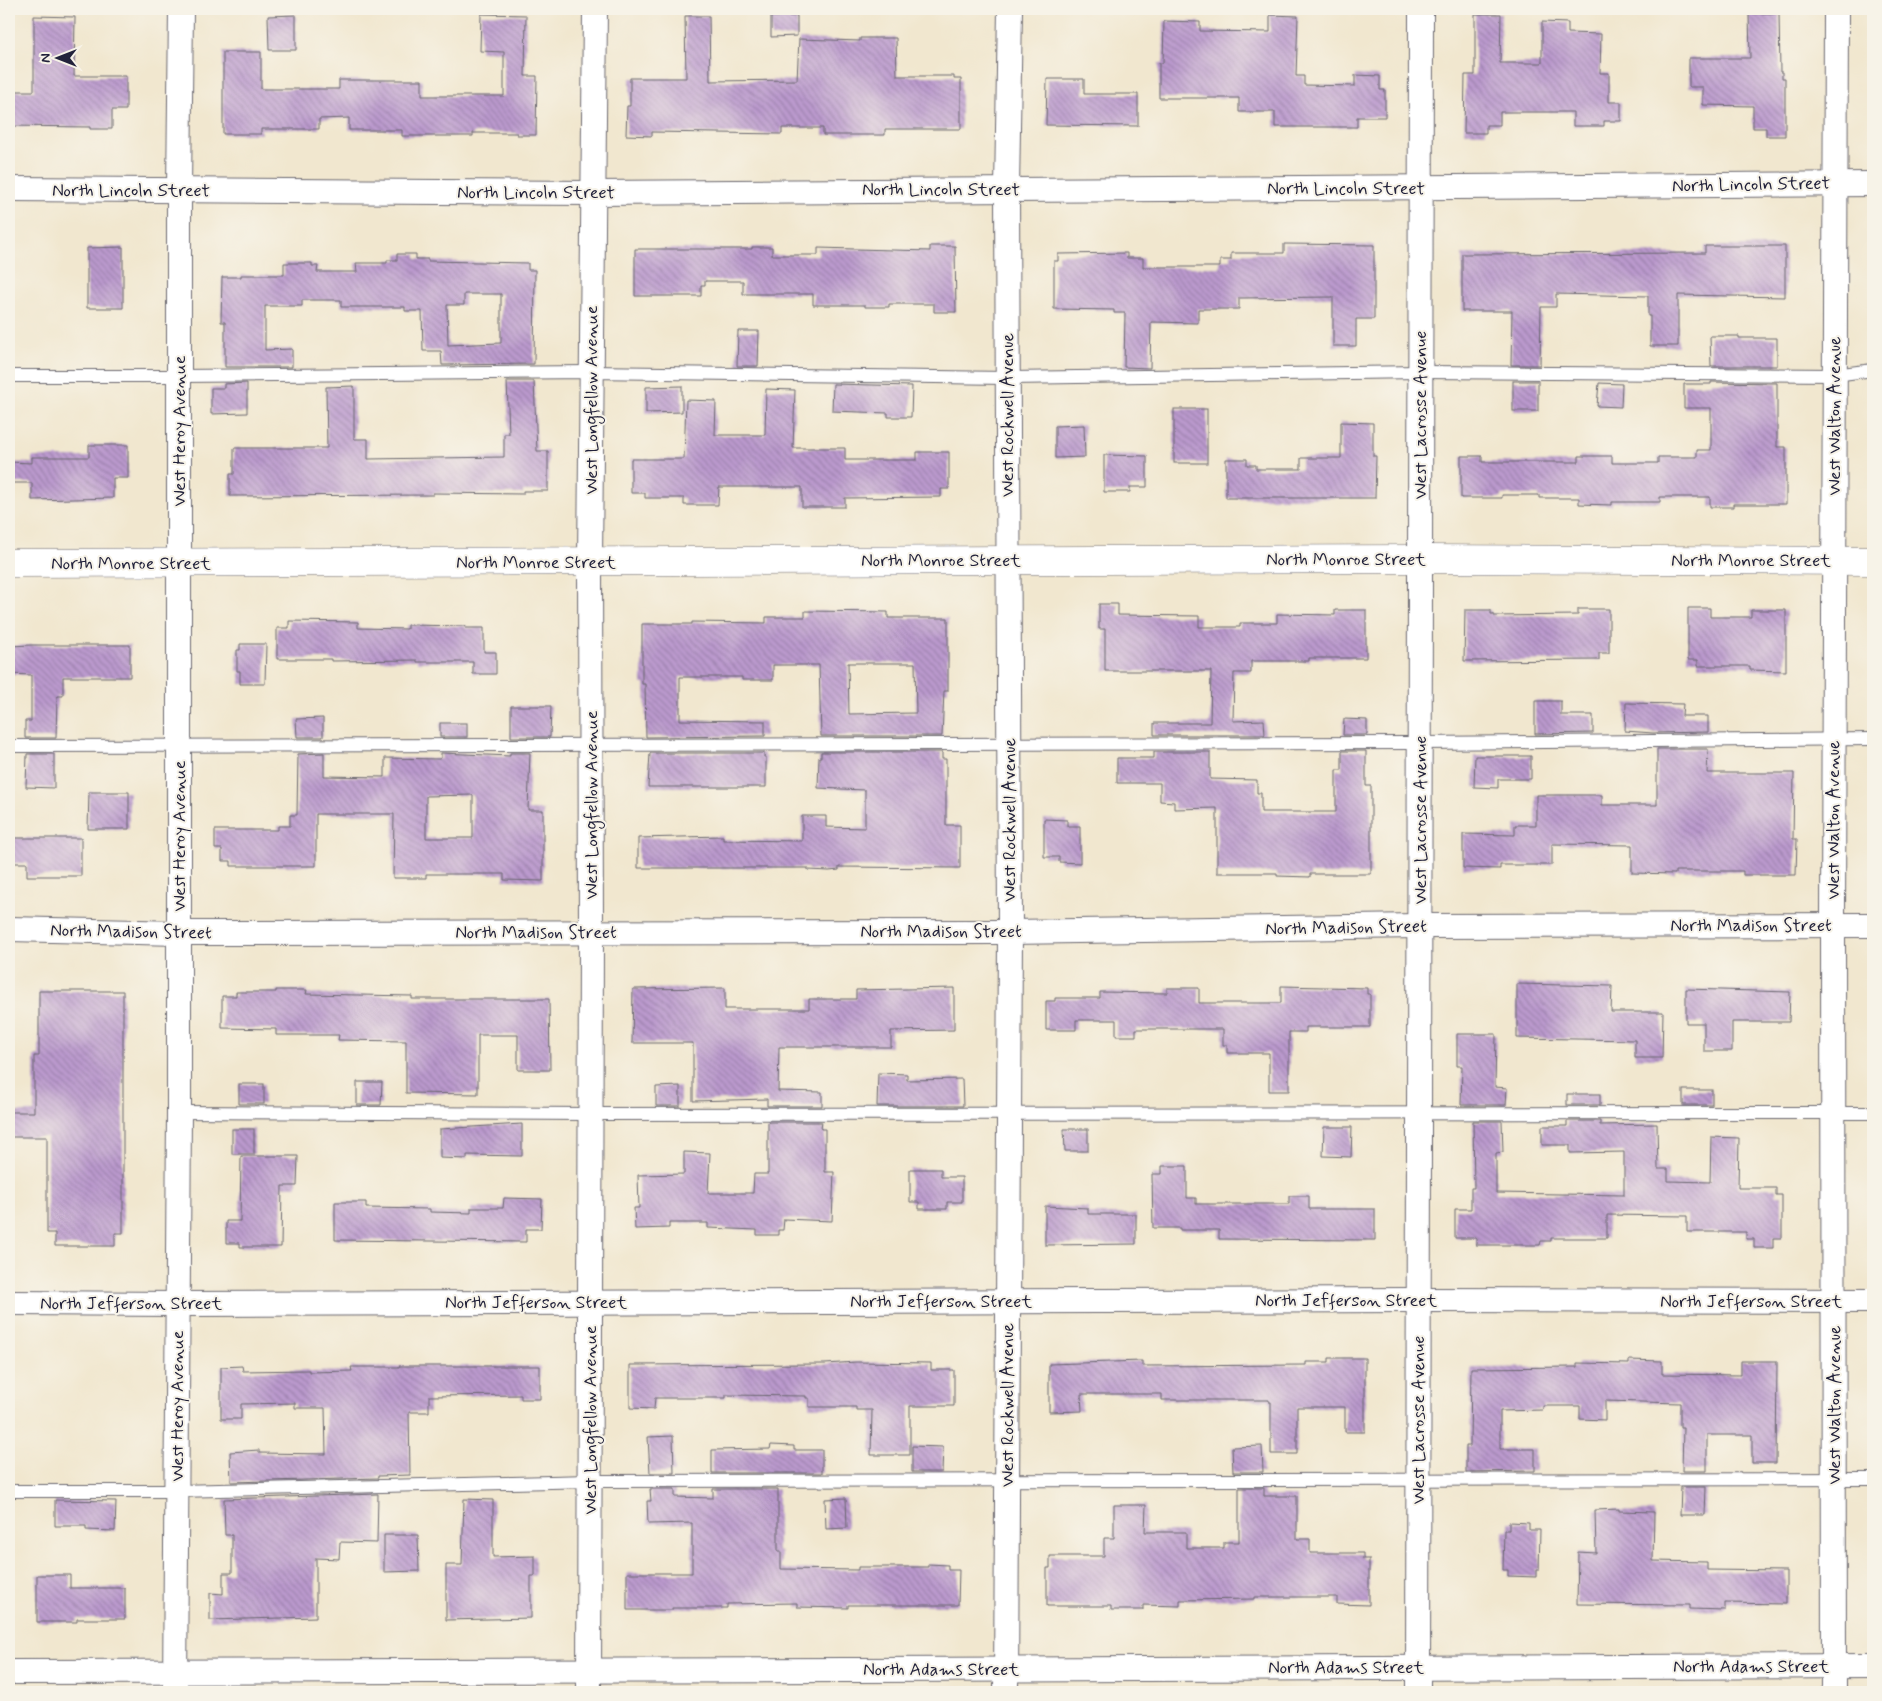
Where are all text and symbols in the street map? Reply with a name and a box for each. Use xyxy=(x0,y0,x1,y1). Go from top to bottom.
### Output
north arrow xyxy=(32,32,82,82)
text: N xyxy=(37,53,55,63)
street label: North Lincoln Street xyxy=(1672,172,1830,198)
street label: North Lincoln Street xyxy=(1267,177,1425,201)
street label: North Lincoln Street xyxy=(862,178,1020,202)
street label: North Lincoln Street xyxy=(52,179,210,203)
street label: North Lincoln Street xyxy=(457,181,615,205)
street label: West Longfellow Avenue xyxy=(580,305,605,495)
street label: West Lacrosse Avenue xyxy=(1409,331,1433,499)
street label: West Rockwell Avenue xyxy=(996,333,1020,497)
street label: West Walton Avenue xyxy=(1823,336,1847,496)
street label: West Heroy Avenue xyxy=(168,355,192,507)
street label: North Monroe Street xyxy=(1266,548,1426,572)
street label: North Monroe Street xyxy=(861,549,1021,573)
street label: North Monroe Street xyxy=(1671,549,1831,573)
street label: North Monroe Street xyxy=(456,551,616,575)
street label: North Monroe Street xyxy=(51,552,211,576)
street label: West Longfellow Avenue xyxy=(580,710,605,900)
street label: West Lacrosse Avenue xyxy=(1409,736,1433,904)
street label: West Rockwell Avenue xyxy=(998,738,1022,902)
street label: West Walton Avenue xyxy=(1822,740,1846,900)
street label: West Heroy Avenue xyxy=(168,760,192,912)
street label: North Madison Street xyxy=(1670,914,1832,938)
street label: North Madison Street xyxy=(1265,915,1427,941)
street label: North Madison Street xyxy=(50,919,212,945)
street label: North Madison Street xyxy=(860,920,1022,944)
street label: North Madison Street xyxy=(455,921,617,945)
street label: North Jefferson Street xyxy=(1255,1289,1437,1313)
street label: North Jefferson Street xyxy=(850,1290,1032,1314)
street label: North Jefferson Street xyxy=(1660,1290,1842,1314)
street label: North Jefferson Street xyxy=(445,1291,627,1315)
street label: North Jefferson Street xyxy=(40,1292,222,1316)
street label: West Rockwell Avenue xyxy=(996,1323,1020,1487)
street label: West Longfellow Avenue xyxy=(579,1325,604,1515)
street label: West Walton Avenue xyxy=(1823,1325,1847,1485)
street label: West Heroy Avenue xyxy=(166,1330,190,1482)
street label: West Lacrosse Avenue xyxy=(1407,1336,1431,1504)
street label: North Adams Street xyxy=(1673,1655,1829,1679)
street label: North Adams Street xyxy=(1268,1656,1424,1680)
street label: North Adams Street xyxy=(863,1658,1019,1682)

